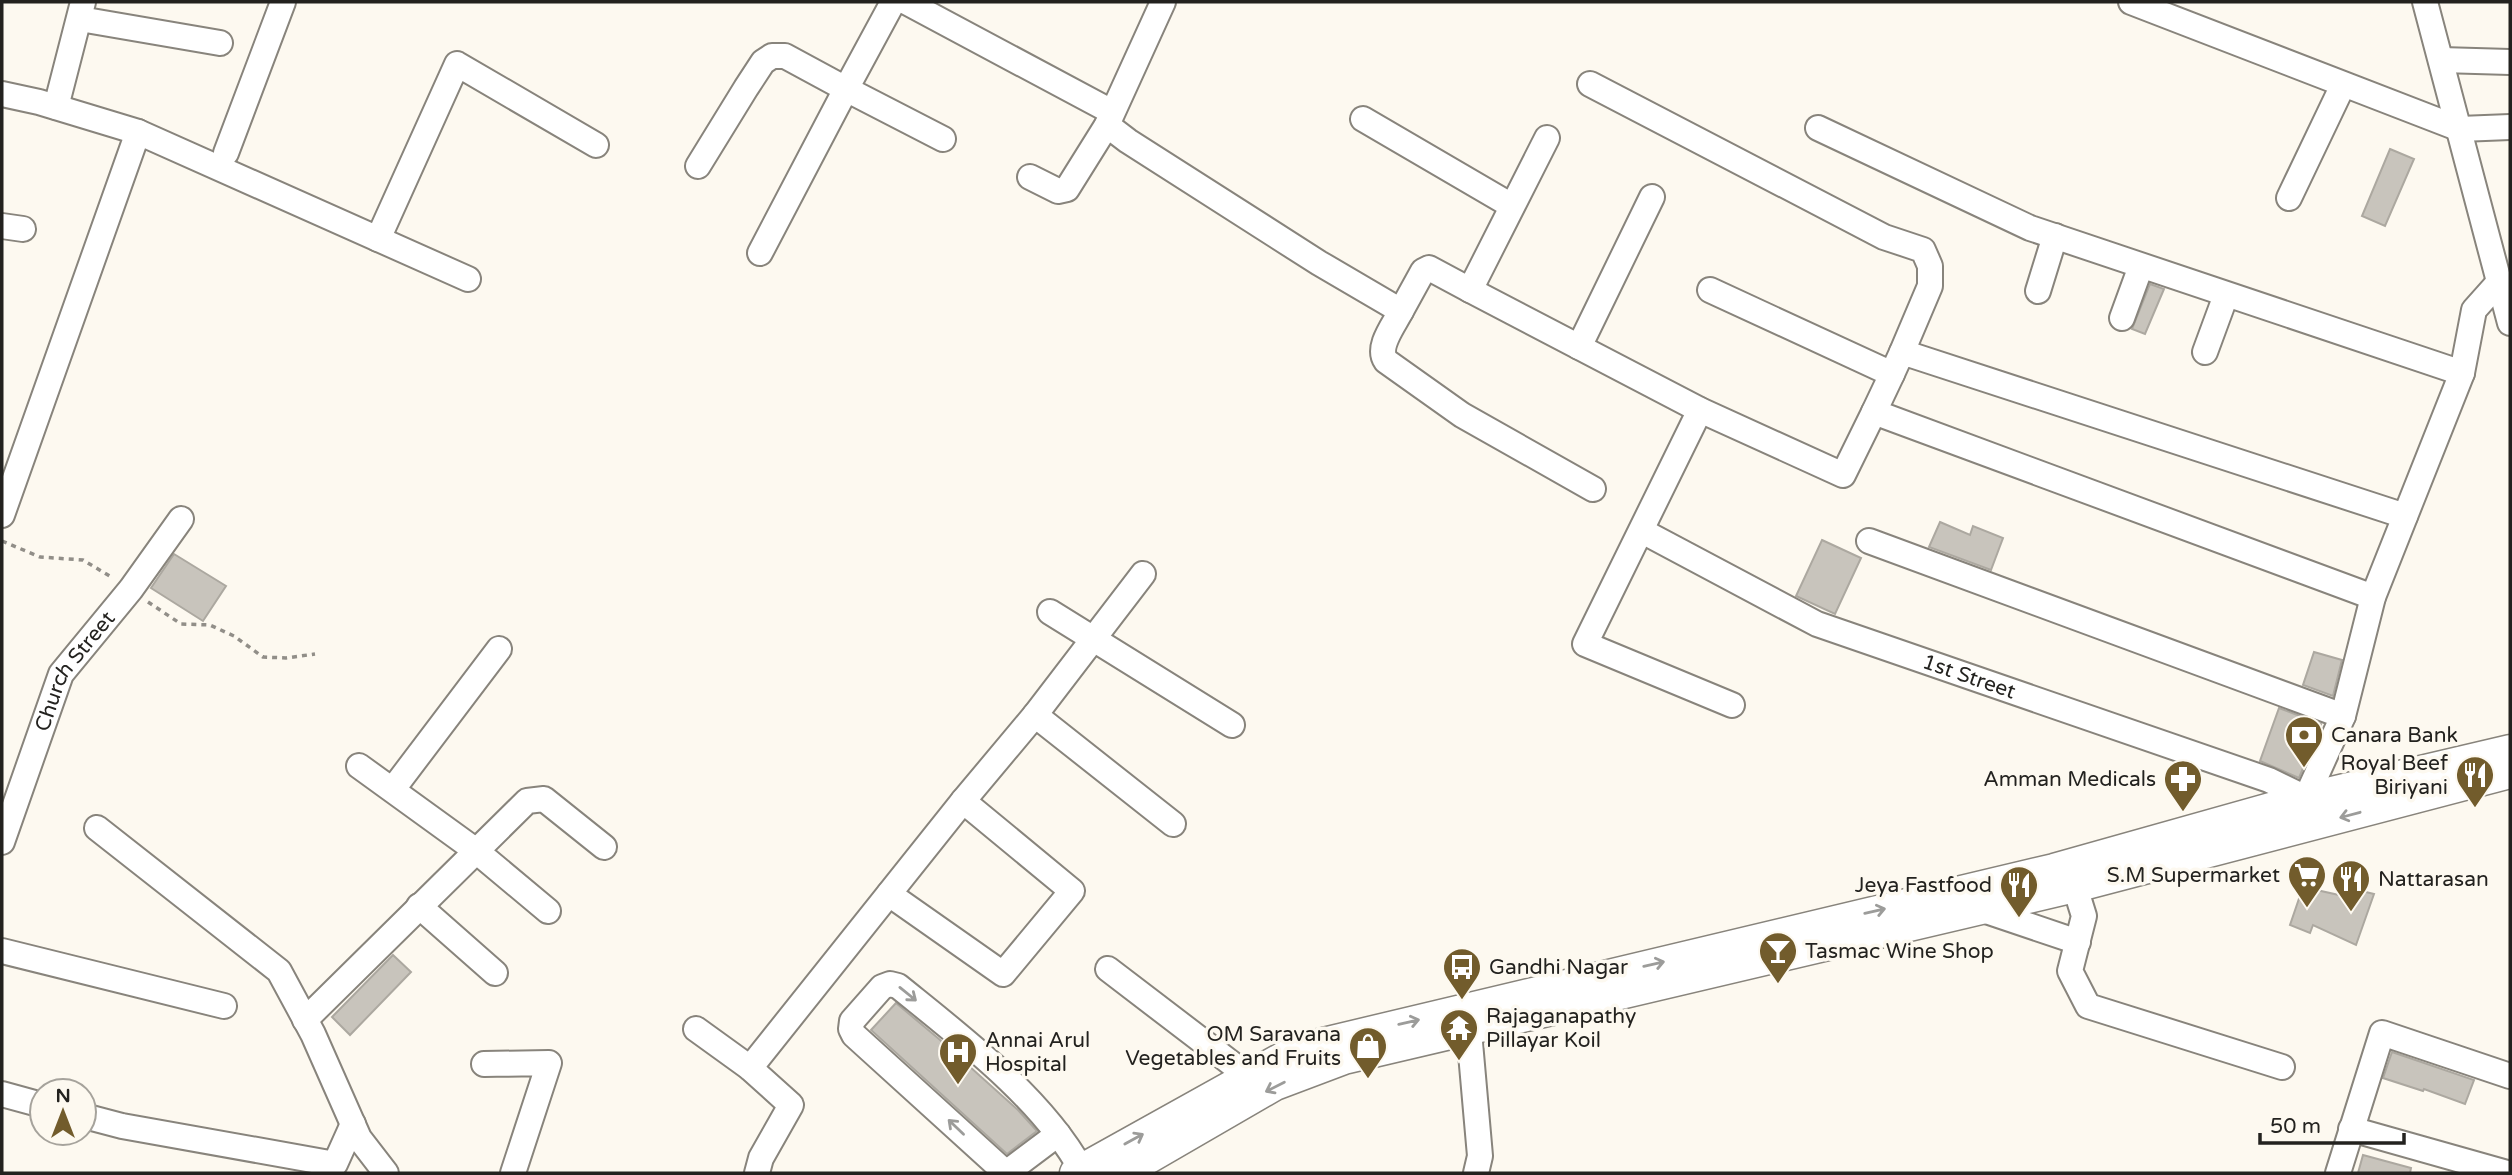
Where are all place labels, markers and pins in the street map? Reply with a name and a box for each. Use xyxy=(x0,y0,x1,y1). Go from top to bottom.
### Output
bank icon: Canara Bank xyxy=(2283,714,2325,769)
place label: Canara Bank xyxy=(2331,723,2458,748)
place label: Royal Beef Biriyani xyxy=(2341,751,2448,800)
restaurant icon: Royal Beef Biriyani xyxy=(2454,754,2496,809)
pharmacy icon: Amman Medicals xyxy=(2162,758,2204,813)
place label: Amman Medicals xyxy=(1983,767,2156,792)
supermarket icon: S.M Supermarket xyxy=(2286,854,2328,909)
restaurant icon: Nattarasan xyxy=(2330,858,2372,913)
place label: S.M Supermarket xyxy=(2107,863,2280,888)
restaurant icon: Jeya Fastfood xyxy=(1998,864,2040,919)
place label: Nattarasan xyxy=(2378,867,2489,892)
place label: Jeya Fastfood xyxy=(1855,873,1992,898)
bar icon: Tasmac Wine Shop xyxy=(1757,930,1799,985)
place label: Tasmac Wine Shop xyxy=(1805,939,1994,964)
bus stop icon: Gandhi Nagar xyxy=(1441,946,1483,1001)
place label: Gandhi Nagar xyxy=(1489,955,1628,980)
place label: Rajaganapathy Pillayar Koil xyxy=(1486,1004,1636,1053)
temple icon: Rajaganapathy Pillayar Koil xyxy=(1438,1007,1480,1062)
place label: OM Saravana Vegetables and Fruits xyxy=(1125,1022,1341,1071)
shop icon: OM Saravana Vegetables and Fruits xyxy=(1347,1025,1389,1080)
place label: Annai Arul Hospital xyxy=(985,1028,1090,1077)
hospital icon: Annai Arul Hospital xyxy=(937,1031,979,1086)

